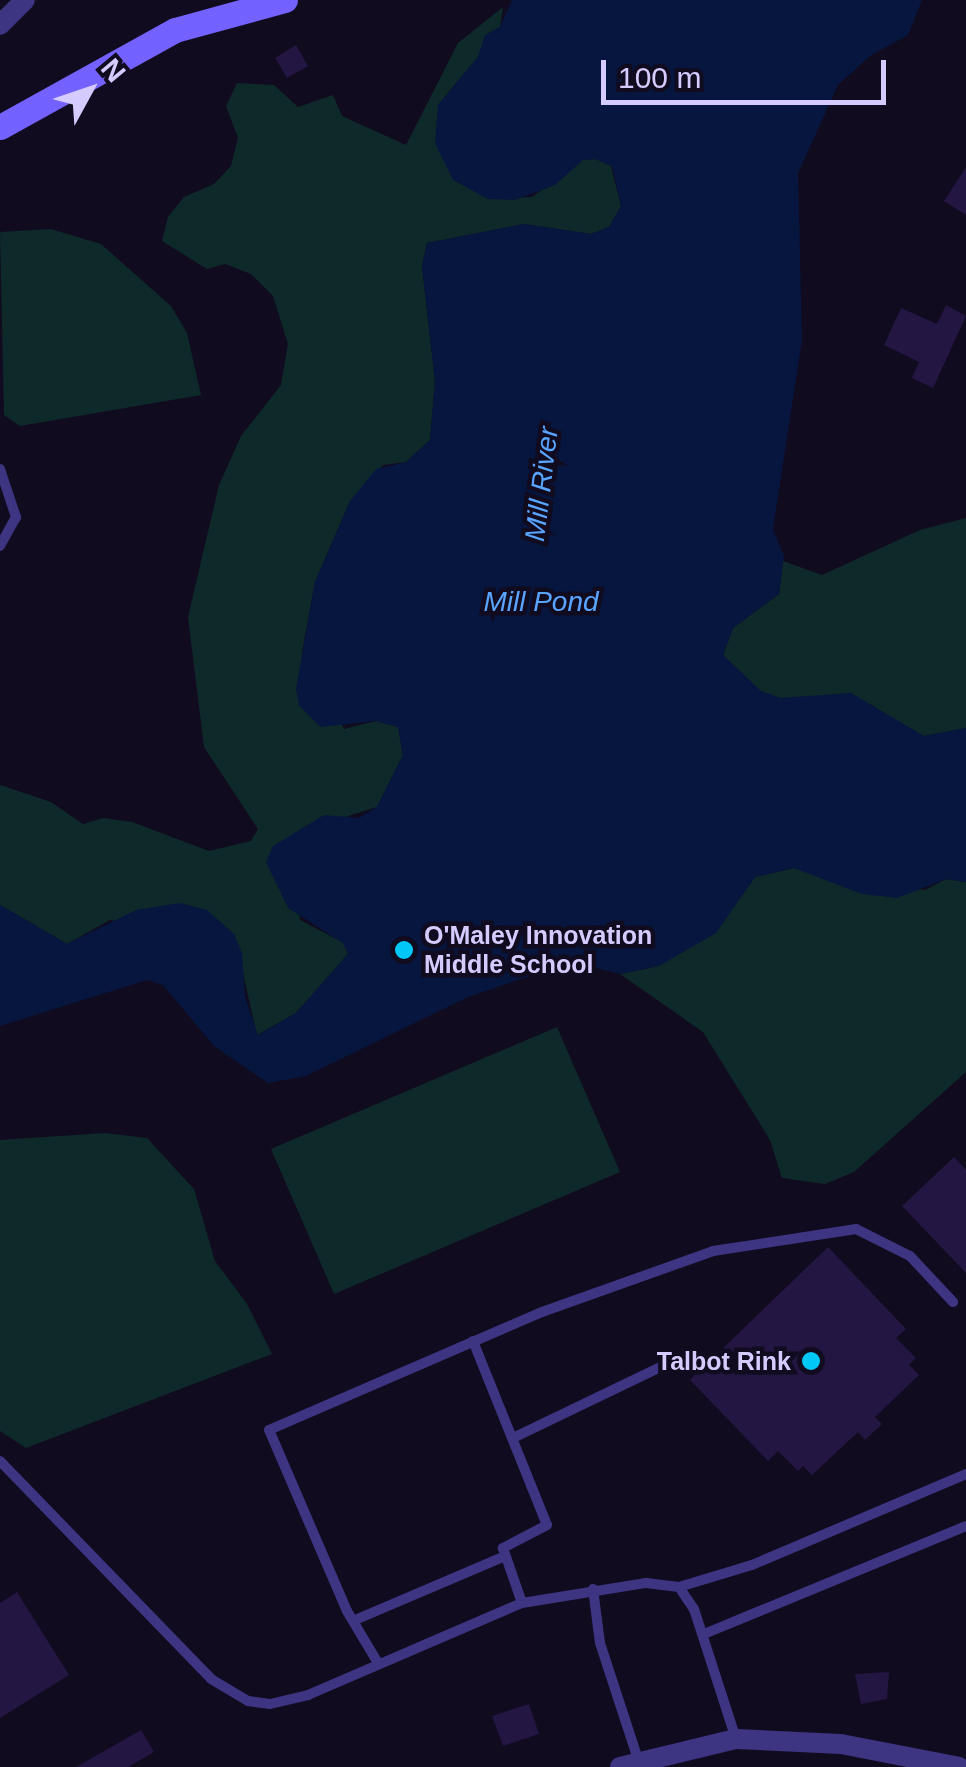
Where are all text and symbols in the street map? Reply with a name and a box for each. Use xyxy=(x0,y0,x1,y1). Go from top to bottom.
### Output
north arrow xyxy=(40,40,140,140)
scale bar xyxy=(606,40,891,102)
text: N xyxy=(95,53,132,88)
text: 100 m xyxy=(618,61,701,94)
water label: Mill River xyxy=(518,425,566,543)
water label: Mill Pond xyxy=(483,585,599,619)
place label: O'Maley Innovation Middle School xyxy=(424,921,652,980)
marker: O'Maley Innovation Middle School xyxy=(393,939,415,961)
place label: Talbot Rink xyxy=(657,1346,791,1376)
marker: Talbot Rink xyxy=(800,1350,822,1372)

